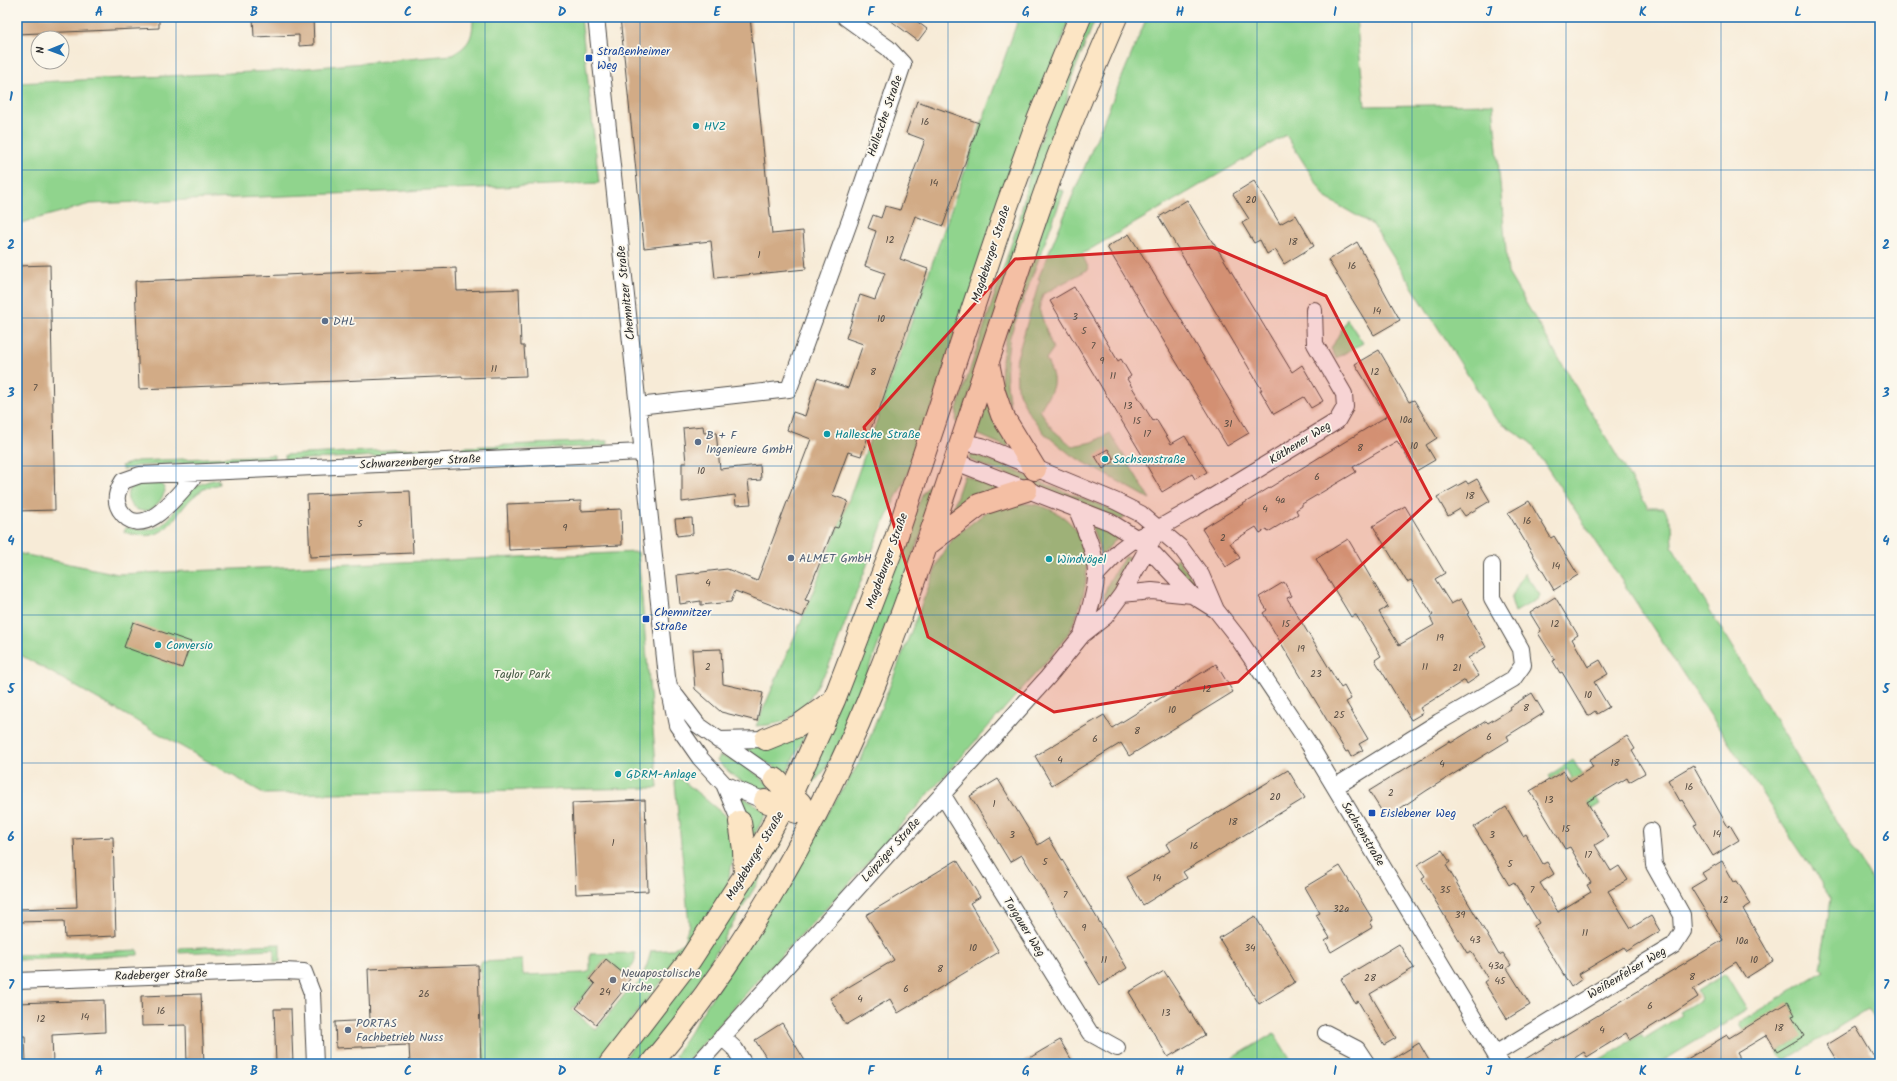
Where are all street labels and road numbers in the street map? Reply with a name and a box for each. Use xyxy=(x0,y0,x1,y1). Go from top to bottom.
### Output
street label: Hallesche Straße xyxy=(862,72,908,159)
street label: Magdeburger Straße xyxy=(966,202,1016,305)
street label: Chemnitzer Straße xyxy=(612,244,640,341)
street label: Köthener Weg xyxy=(1265,416,1335,470)
street label: Schwarzenberger Straße xyxy=(359,449,482,475)
street label: Magdeburger Straße xyxy=(861,510,913,612)
street label: Sachsenstraße xyxy=(1336,798,1390,870)
street label: Magdeburger Straße xyxy=(721,807,789,904)
street label: Leipziger Straße xyxy=(857,813,926,887)
street label: Torgauer Weg xyxy=(998,893,1050,961)
street label: Weißenfelser Weg xyxy=(1584,942,1670,1004)
street label: Radeberger Straße xyxy=(114,964,208,986)

